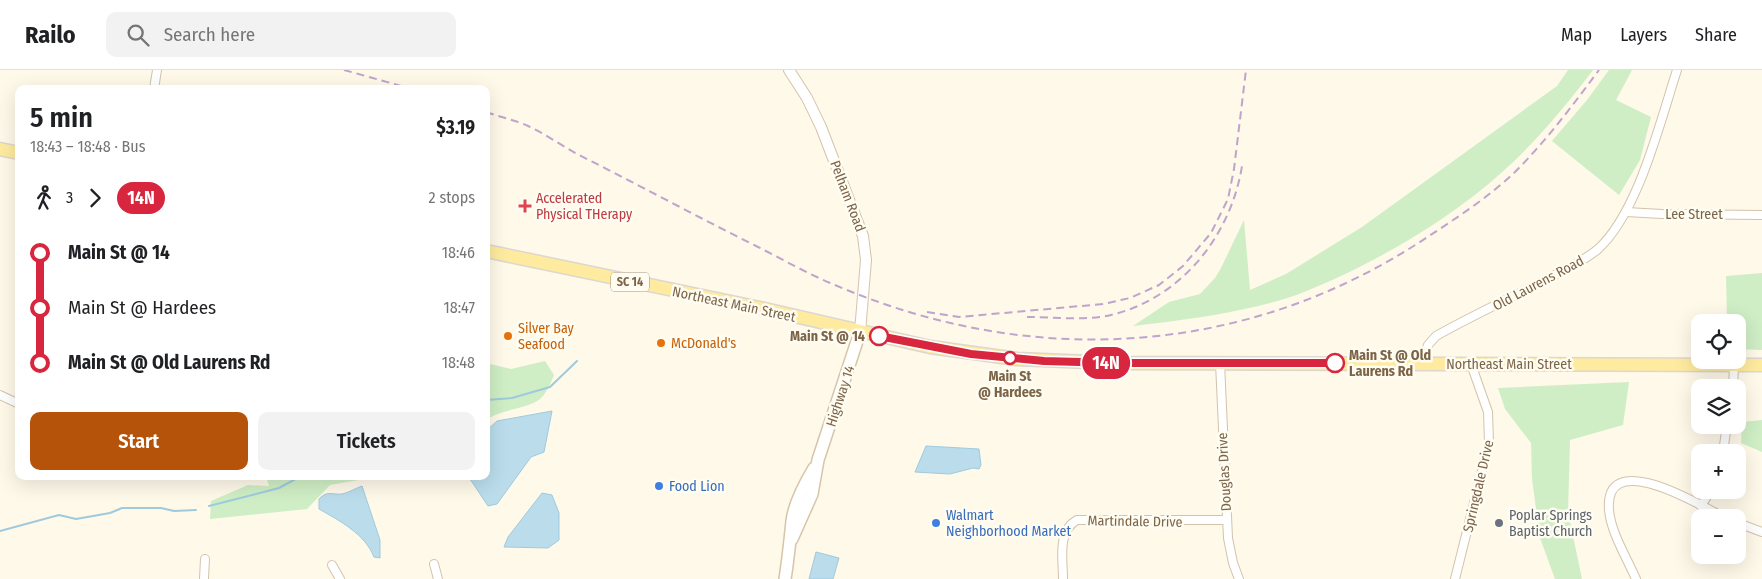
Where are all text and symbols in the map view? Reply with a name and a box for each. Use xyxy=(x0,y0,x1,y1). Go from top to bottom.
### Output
search box xyxy=(106,12,456,57)
text: Railo xyxy=(25,21,76,49)
icon: search xyxy=(124,21,152,49)
text: Search here xyxy=(164,23,255,46)
text: Map xyxy=(1561,24,1592,46)
text: Layers xyxy=(1620,24,1667,46)
text: Share xyxy=(1695,24,1737,46)
text: 5 min xyxy=(30,101,93,134)
text: $3.19 xyxy=(436,116,475,139)
text: 18:43 – 18:48 · Bus xyxy=(30,137,146,156)
street label: Pelham Road xyxy=(826,158,869,234)
icon: walk xyxy=(30,184,58,212)
icon: forward xyxy=(81,184,109,212)
text: 14N xyxy=(127,187,155,209)
text: 3 xyxy=(66,188,73,207)
text: 2 stops xyxy=(429,188,475,207)
place label: Accelerated Physical THerapy xyxy=(536,190,633,223)
marker: Accelerated Physical THerapy xyxy=(518,199,532,213)
street label: Lee Street xyxy=(1665,206,1723,223)
text: Main St @ 14 xyxy=(68,241,170,264)
text: 18:46 xyxy=(442,243,475,262)
street label: Old Laurens Road xyxy=(1490,252,1587,315)
road number: SC 14 xyxy=(611,272,649,292)
street label: Northeast Main Street xyxy=(671,283,797,326)
text: Main St @ Hardees xyxy=(68,296,216,319)
text: 18:47 xyxy=(444,298,475,317)
map controls xyxy=(1691,314,1746,564)
button: locate xyxy=(1691,314,1746,369)
place label: Silver Bay Seafood xyxy=(518,320,575,353)
marker: Main St @ 14 xyxy=(869,326,889,346)
place label: Main St @ 14 xyxy=(790,328,865,345)
marker: Silver Bay Seafood xyxy=(502,330,514,342)
place label: McDonald's xyxy=(671,335,736,352)
marker: McDonald's xyxy=(655,337,667,349)
line badge: 14N xyxy=(1077,347,1135,379)
place label: Main St @ Old Laurens Rd xyxy=(1349,347,1431,380)
text: Main St @ Old Laurens Rd xyxy=(68,351,270,374)
marker: Main St @ Hardees xyxy=(1003,351,1017,365)
text: 14N xyxy=(1092,352,1120,374)
text: 18:48 xyxy=(442,353,475,372)
marker: Main St @ Old Laurens Rd xyxy=(1325,353,1345,373)
street label: Northeast Main Street xyxy=(1446,356,1572,373)
street label: Highway 14 xyxy=(823,363,858,429)
place label: Main St @ Hardees xyxy=(978,368,1042,401)
button: layers xyxy=(1691,379,1746,434)
button: Start xyxy=(30,412,248,470)
button: Tickets xyxy=(258,412,475,470)
street label: Douglas Drive xyxy=(1214,432,1235,512)
street label: Springdale Drive xyxy=(1460,438,1497,534)
button: + xyxy=(1691,444,1746,499)
place label: Food Lion xyxy=(669,478,725,495)
marker: Food Lion xyxy=(653,480,665,492)
place label: Walmart Neighborhood Market xyxy=(946,507,1072,540)
place label: Poplar Springs Baptist Church xyxy=(1509,507,1592,540)
button: − xyxy=(1691,509,1746,564)
street label: Martindale Drive xyxy=(1087,512,1183,531)
marker: Walmart Neighborhood Market xyxy=(930,517,942,529)
marker: Poplar Springs Baptist Church xyxy=(1493,517,1505,529)

